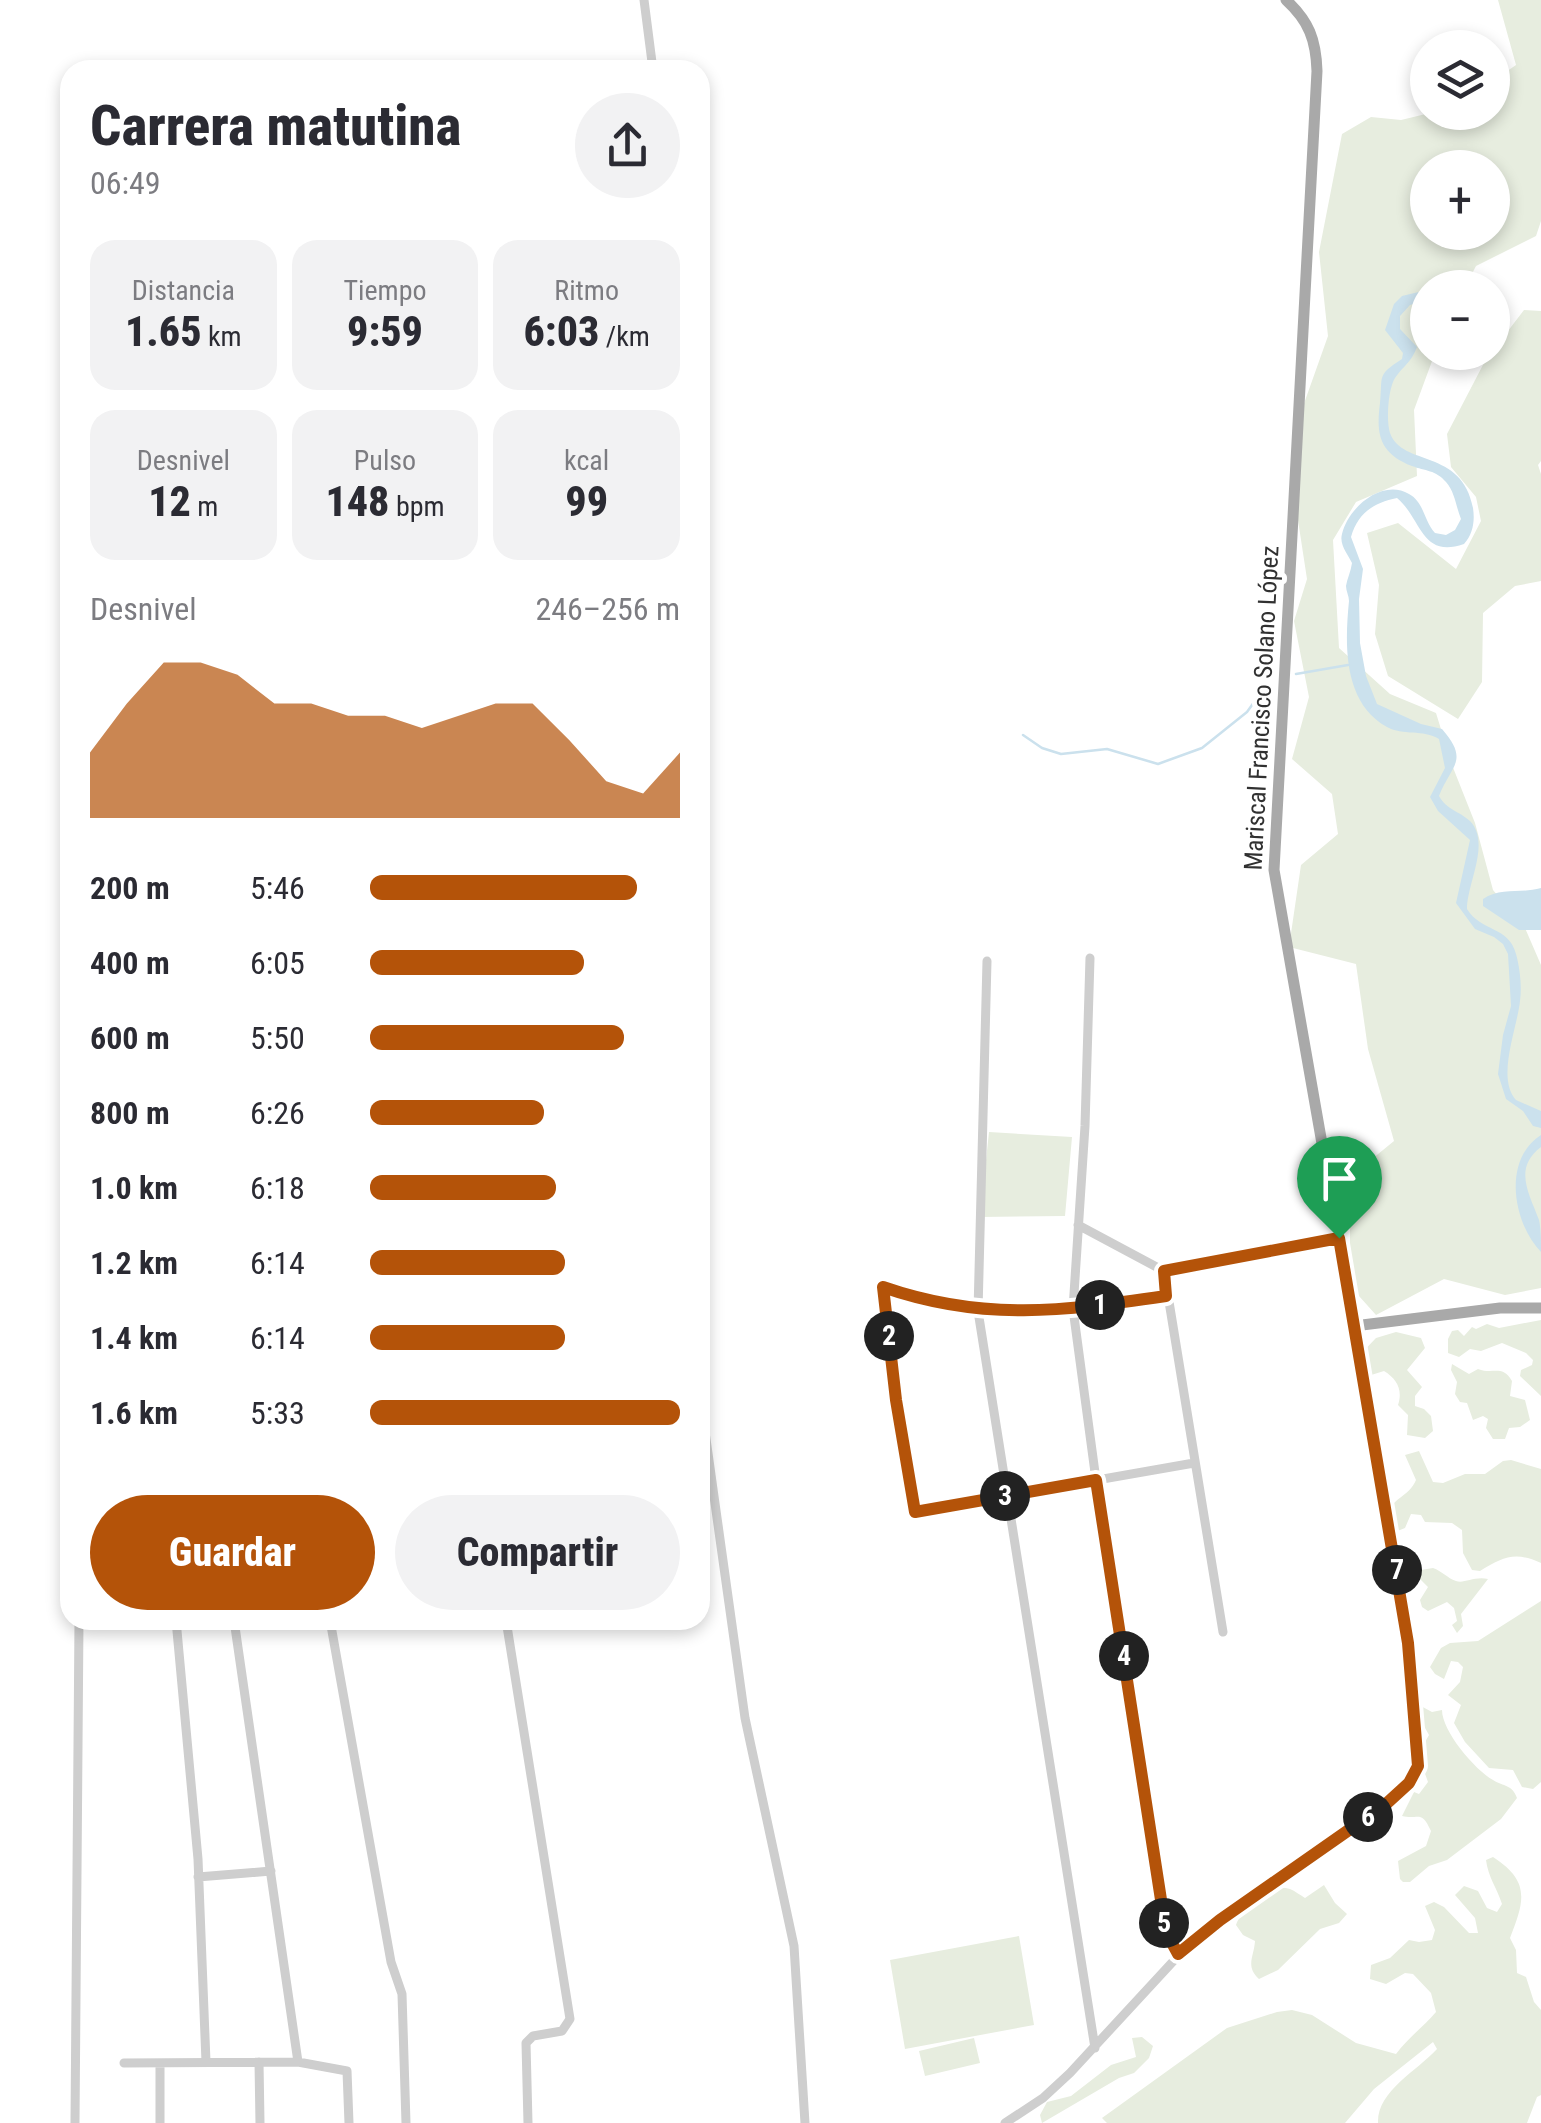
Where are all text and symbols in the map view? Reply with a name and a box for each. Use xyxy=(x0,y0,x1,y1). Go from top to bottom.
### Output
map controls xyxy=(1410,30,1510,370)
button: layers xyxy=(1410,30,1510,130)
button: share xyxy=(575,93,680,198)
text: Carrera matutina xyxy=(90,94,461,158)
button: + xyxy=(1410,150,1510,250)
text: 06:49 xyxy=(90,164,161,202)
button: − xyxy=(1410,270,1510,370)
text: Distancia xyxy=(132,274,235,307)
text: Tiempo xyxy=(343,274,427,307)
text: Ritmo xyxy=(554,274,619,307)
text: 1.65 xyxy=(125,307,202,356)
text: 9:59 xyxy=(347,307,423,356)
text: 6:03 xyxy=(523,307,599,356)
text: km xyxy=(202,320,242,353)
text: /km xyxy=(599,320,650,353)
text: Desnivel xyxy=(137,444,230,477)
text: Pulso xyxy=(354,444,416,477)
text: kcal xyxy=(564,444,609,477)
text: 12 xyxy=(148,477,191,526)
text: 148 xyxy=(325,477,389,526)
text: 99 xyxy=(565,477,608,526)
text: m xyxy=(191,490,218,523)
text: bpm xyxy=(389,490,445,523)
street label: Mariscal Francisco Solano López xyxy=(1239,545,1284,871)
text: Desnivel xyxy=(90,590,197,628)
text: 246–256 m xyxy=(535,590,680,628)
text: 200 m xyxy=(90,869,170,907)
text: 5:46 xyxy=(250,869,305,907)
text: 400 m xyxy=(90,944,170,982)
text: 6:05 xyxy=(250,944,305,982)
text: 600 m xyxy=(90,1019,170,1057)
text: 5:50 xyxy=(250,1019,305,1057)
text: 800 m xyxy=(90,1094,170,1132)
text: 6:26 xyxy=(250,1094,305,1132)
pin xyxy=(1297,1136,1382,1239)
icon: arrive xyxy=(1312,1151,1367,1206)
text: 1.0 km xyxy=(90,1169,178,1207)
text: 6:18 xyxy=(250,1169,305,1207)
text: 1.2 km xyxy=(90,1244,178,1282)
text: 6:14 xyxy=(250,1244,305,1282)
pin: 1 xyxy=(1075,1280,1125,1330)
text: 1 xyxy=(1093,1288,1107,1321)
pin: 2 xyxy=(864,1311,914,1361)
text: 1.4 km xyxy=(90,1319,178,1357)
text: 6:14 xyxy=(250,1319,305,1357)
text: 2 xyxy=(882,1319,896,1352)
text: 1.6 km xyxy=(90,1394,178,1432)
text: 5:33 xyxy=(250,1394,305,1432)
pin: 3 xyxy=(980,1471,1030,1521)
text: 3 xyxy=(998,1479,1012,1512)
button: Guardar xyxy=(90,1495,375,1610)
button: Compartir xyxy=(395,1495,680,1610)
pin: 7 xyxy=(1372,1545,1422,1595)
text: 7 xyxy=(1390,1553,1404,1586)
pin: 4 xyxy=(1099,1631,1149,1681)
text: 4 xyxy=(1117,1639,1131,1672)
pin: 6 xyxy=(1343,1792,1393,1842)
text: 6 xyxy=(1361,1800,1375,1833)
pin: 5 xyxy=(1139,1898,1189,1948)
text: 5 xyxy=(1157,1906,1171,1939)

